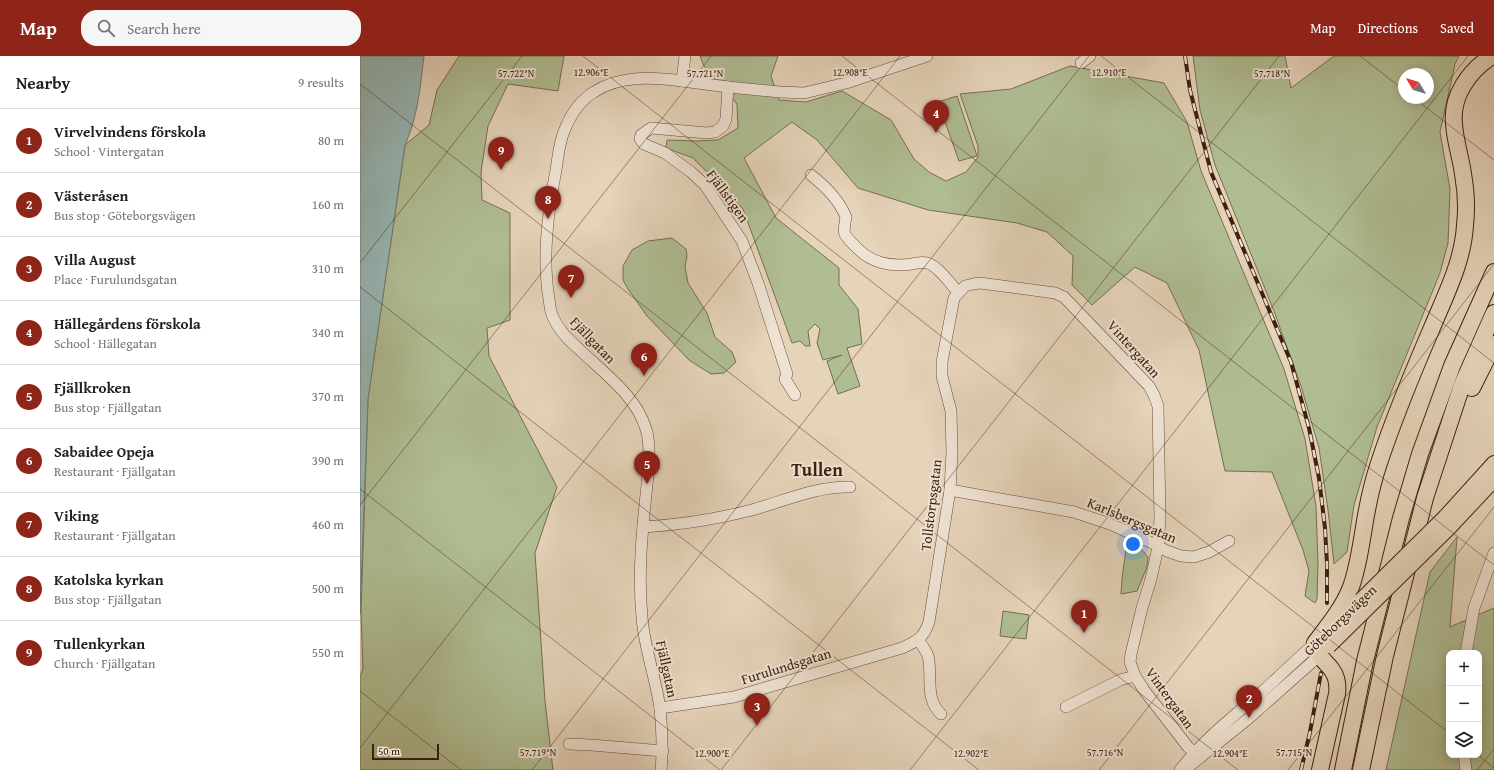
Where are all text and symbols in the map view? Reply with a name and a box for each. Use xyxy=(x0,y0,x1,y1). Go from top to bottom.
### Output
search box xyxy=(81,10,361,46)
text: Map xyxy=(20,14,57,42)
icon: search xyxy=(95,17,117,39)
text: Search here xyxy=(127,18,201,39)
text: Map xyxy=(1310,18,1336,38)
text: Directions xyxy=(1358,18,1418,38)
text: Saved xyxy=(1440,18,1474,38)
text: 12.906°E xyxy=(573,65,609,80)
text: 12.908°E xyxy=(832,65,868,80)
text: 12.910°E xyxy=(1091,65,1127,80)
text: 57.722°N xyxy=(498,66,535,81)
text: 57.721°N xyxy=(687,66,724,81)
text: 57.718°N xyxy=(1254,66,1291,81)
north arrow xyxy=(1398,68,1434,104)
text: Nearby xyxy=(16,70,70,95)
text: 9 results xyxy=(298,73,344,92)
pin: 4 xyxy=(923,100,949,133)
text: Virvelvindens förskola xyxy=(54,121,206,142)
text: 1 xyxy=(26,131,32,150)
text: 80 m xyxy=(318,131,344,150)
pin: 9 xyxy=(488,137,514,170)
text: School · Vintergatan xyxy=(54,142,164,161)
street label: Fjällstigen xyxy=(702,165,754,227)
text: Västeråsen xyxy=(54,185,128,206)
pin: 8 xyxy=(535,186,561,219)
text: 2 xyxy=(26,195,32,214)
text: 160 m xyxy=(312,195,344,214)
text: Bus stop · Göteborgsvägen xyxy=(54,206,196,225)
text: Villa August xyxy=(54,249,136,270)
text: 3 xyxy=(26,259,32,278)
text: 310 m xyxy=(312,259,344,278)
pin: 7 xyxy=(558,265,584,298)
text: Place · Furulundsgatan xyxy=(54,270,177,289)
street label: Fjällgatan xyxy=(566,312,620,368)
text: Hällegårdens förskola xyxy=(54,313,201,334)
street label: Vintergatan xyxy=(1103,316,1165,382)
text: 4 xyxy=(26,323,32,342)
text: 340 m xyxy=(312,323,344,342)
text: School · Hällegatan xyxy=(54,334,157,353)
pin: 6 xyxy=(631,343,657,376)
text: Fjällkroken xyxy=(54,377,131,398)
text: 5 xyxy=(26,387,32,406)
text: 370 m xyxy=(312,387,344,406)
text: Bus stop · Fjällgatan xyxy=(54,398,162,417)
text: Sabaidee Opeja xyxy=(54,441,154,462)
text: 6 xyxy=(26,451,32,470)
text: 390 m xyxy=(312,451,344,470)
pin: 5 xyxy=(634,451,660,484)
district label: Tullen xyxy=(791,456,843,483)
street label: Tollstorpsgatan xyxy=(915,458,947,552)
text: Restaurant · Fjällgatan xyxy=(54,462,176,481)
street label: Karlsbergsgatan xyxy=(1084,492,1180,548)
text: Viking xyxy=(54,505,99,526)
text: 7 xyxy=(26,515,32,534)
text: 460 m xyxy=(312,515,344,534)
text: Restaurant · Fjällgatan xyxy=(54,526,176,545)
your location xyxy=(1123,534,1143,554)
text: Katolska kyrkan xyxy=(54,569,164,590)
text: 8 xyxy=(26,579,32,598)
text: 500 m xyxy=(312,579,344,598)
street label: Göteborgsvägen xyxy=(1299,580,1381,660)
text: Bus stop · Fjällgatan xyxy=(54,590,162,609)
pin: 1 xyxy=(1071,600,1097,633)
text: Tullenkyrkan xyxy=(54,633,145,654)
street label: Fjällgatan xyxy=(651,639,683,700)
text: 9 xyxy=(26,643,32,662)
text: 550 m xyxy=(312,643,344,662)
street label: Furulundsgatan xyxy=(739,643,834,689)
map controls xyxy=(1446,650,1482,758)
button: + xyxy=(1446,650,1482,686)
text: Church · Fjällgatan xyxy=(54,654,155,673)
street label: Vintergatan xyxy=(1141,663,1199,733)
pin: 2 xyxy=(1236,685,1262,718)
button: − xyxy=(1446,686,1482,722)
pin: 3 xyxy=(744,693,770,726)
button: layers xyxy=(1446,722,1482,758)
scale bar xyxy=(372,742,439,761)
text: 50 m xyxy=(378,743,400,759)
text: 57.719°N xyxy=(520,745,557,760)
text: 57.716°N xyxy=(1087,745,1124,760)
text: 57.715°N xyxy=(1276,745,1313,760)
text: 12.900°E xyxy=(694,746,730,761)
text: 12.902°E xyxy=(953,746,989,761)
text: 12.904°E xyxy=(1212,746,1248,761)

